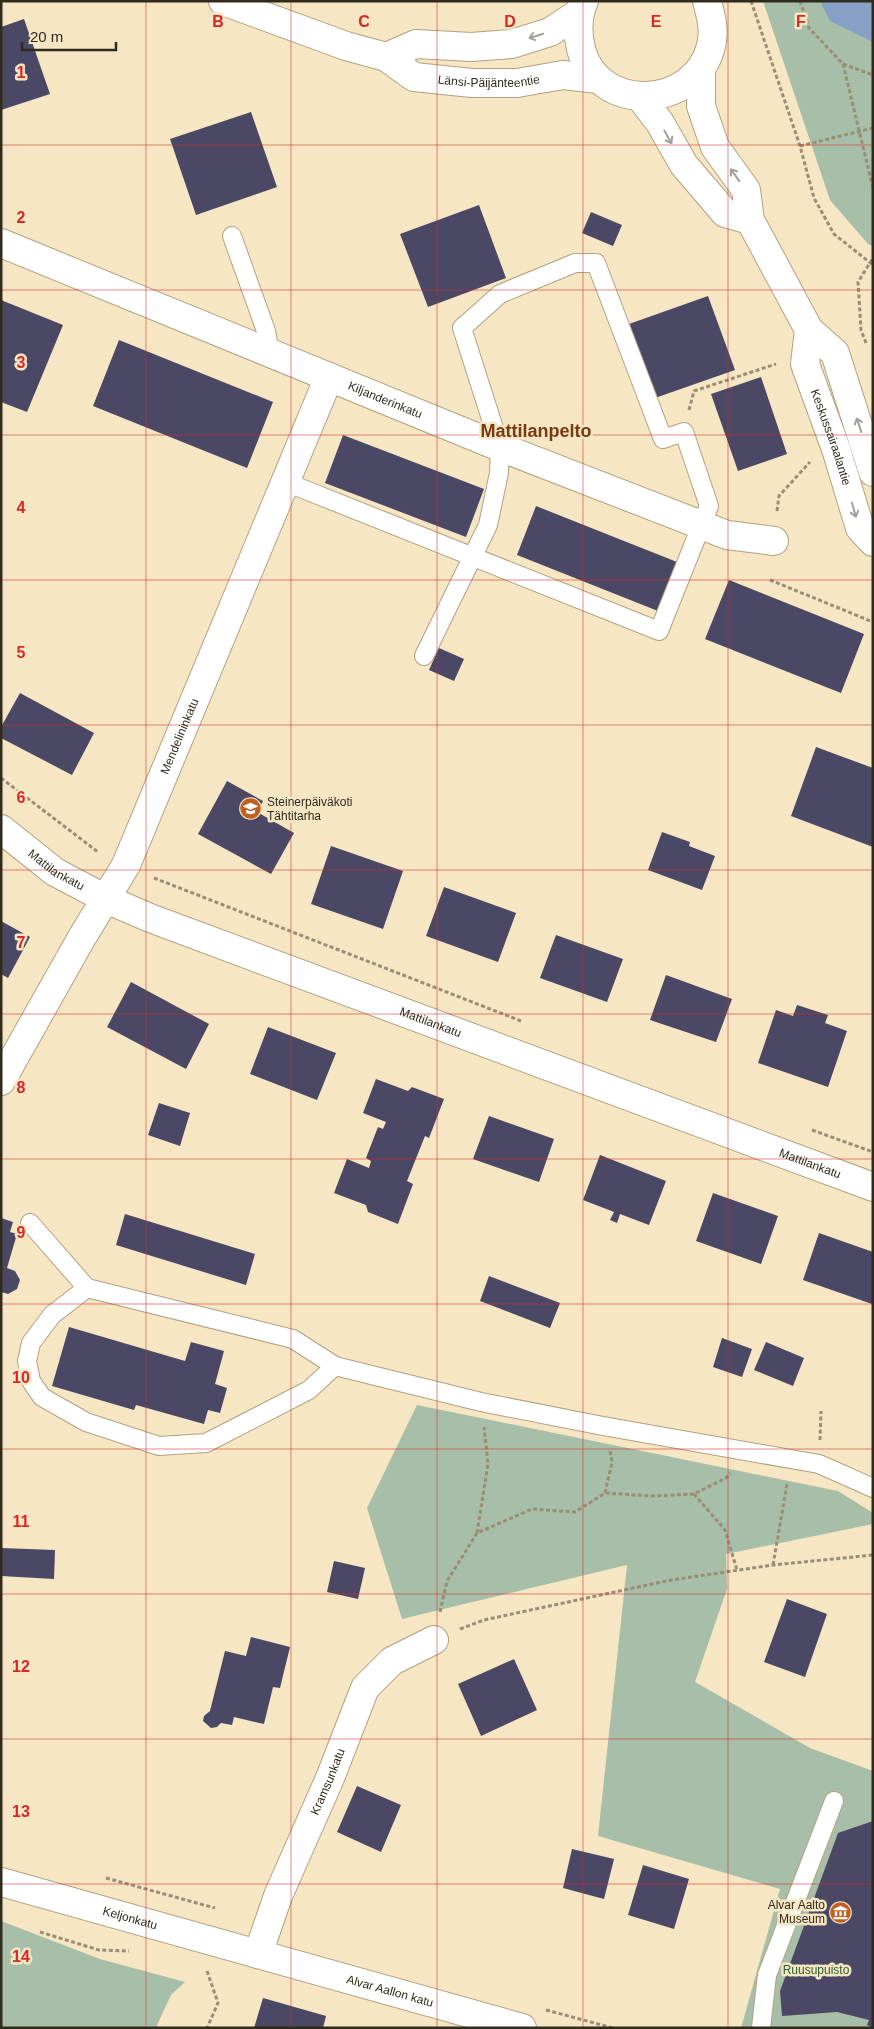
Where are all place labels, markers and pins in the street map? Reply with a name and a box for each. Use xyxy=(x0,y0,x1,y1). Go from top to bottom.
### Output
place label: Steinerpäiväkoti Tähtitarha xyxy=(267,795,352,823)
school or university icon: Steinerpäiväkoti Tähtitarha xyxy=(239,797,263,821)
place label: Alvar Aalto Museum xyxy=(768,1898,825,1926)
museum icon: Alvar Aalto Museum xyxy=(829,1900,853,1924)

